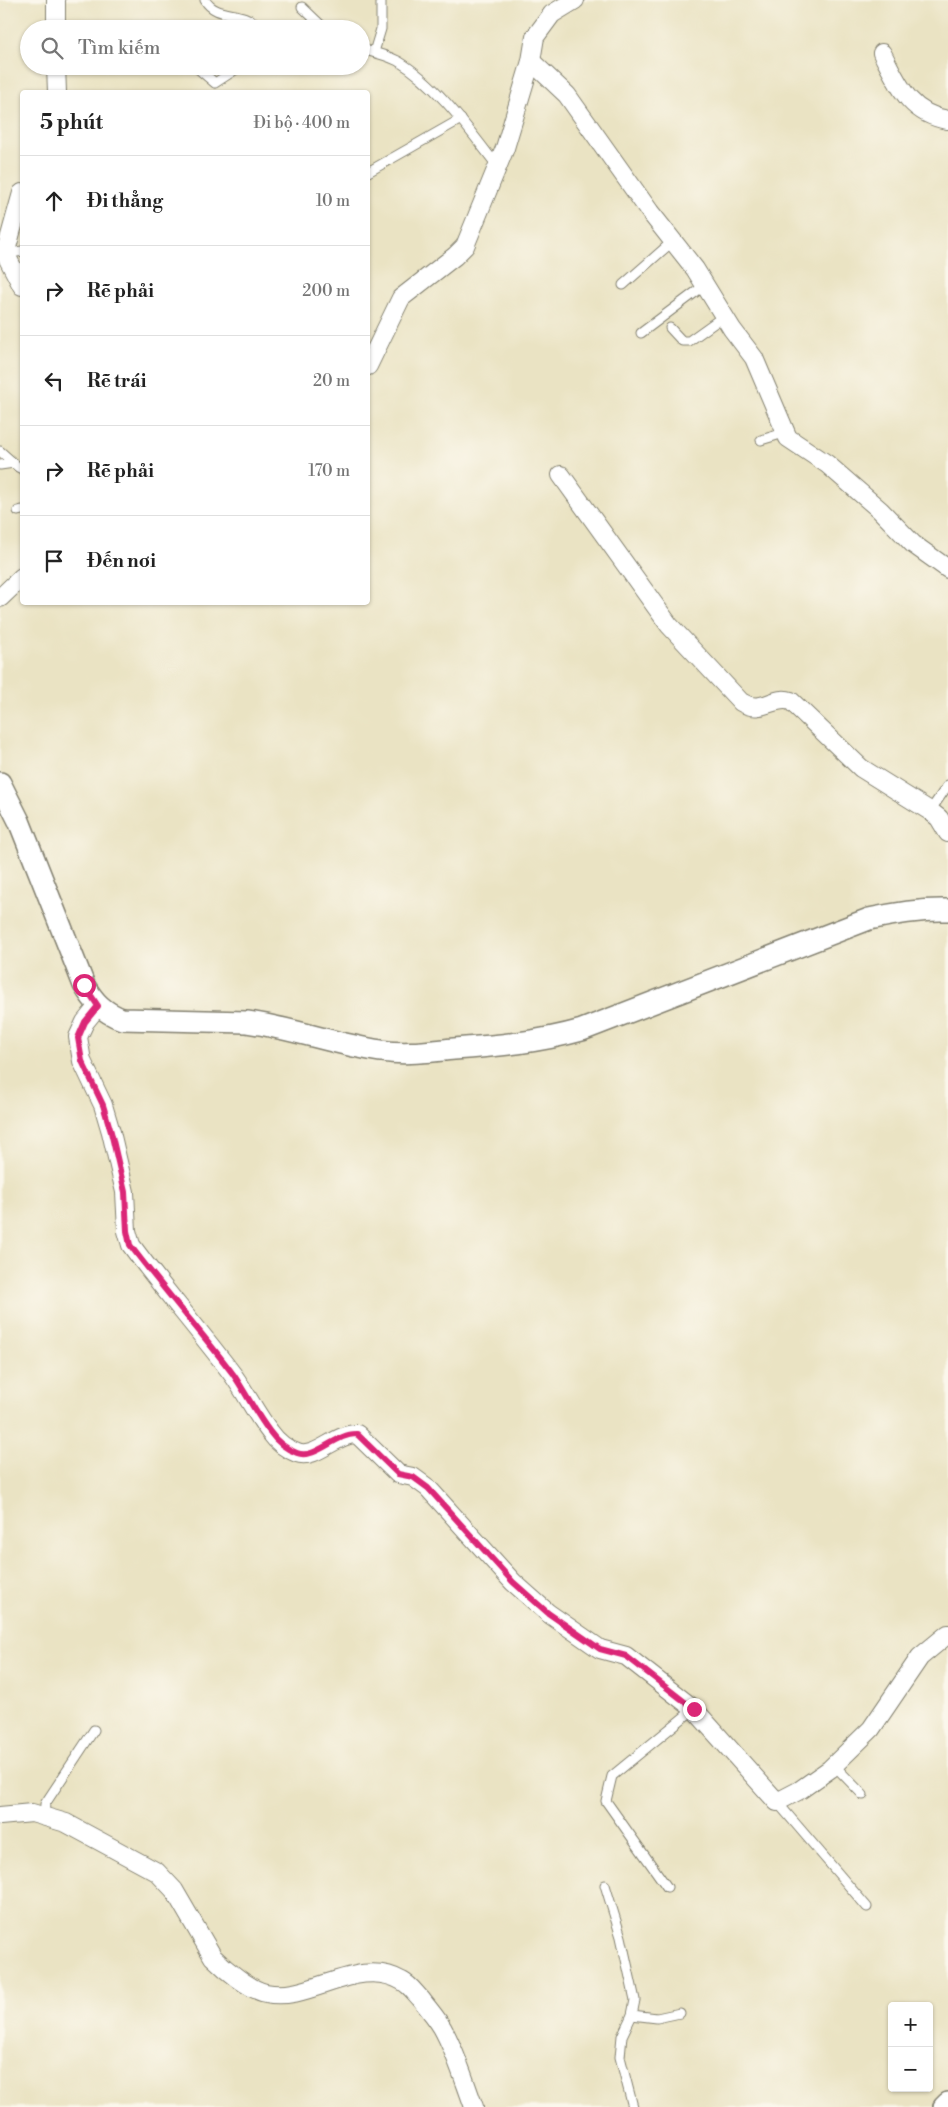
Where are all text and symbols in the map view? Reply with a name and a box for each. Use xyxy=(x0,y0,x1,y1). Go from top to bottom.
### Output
search box xyxy=(20,20,370,75)
icon: search xyxy=(38,34,66,62)
text: Tìm kiếm xyxy=(78,36,161,60)
text: 5 phút xyxy=(40,110,103,136)
text: Đi bộ · 400 m xyxy=(254,113,350,133)
icon: ahead xyxy=(40,187,68,215)
text: Đi thẳng xyxy=(87,189,163,213)
text: 10 m xyxy=(316,191,350,211)
icon: right xyxy=(40,277,68,305)
text: Rẽ phải xyxy=(87,279,154,303)
text: 200 m xyxy=(302,281,350,301)
icon: left xyxy=(40,367,68,395)
text: Rẽ trái xyxy=(87,369,147,393)
text: 20 m xyxy=(313,371,350,391)
icon: right xyxy=(40,457,68,485)
text: Rẽ phải xyxy=(87,459,154,483)
text: 170 m xyxy=(308,461,350,481)
icon: arrive xyxy=(40,547,68,575)
text: Đến nơi xyxy=(87,549,156,573)
route start xyxy=(73,974,96,997)
route end xyxy=(683,1698,706,1721)
map controls xyxy=(888,2002,933,2092)
button: + xyxy=(888,2002,933,2047)
button: − xyxy=(888,2047,933,2092)

